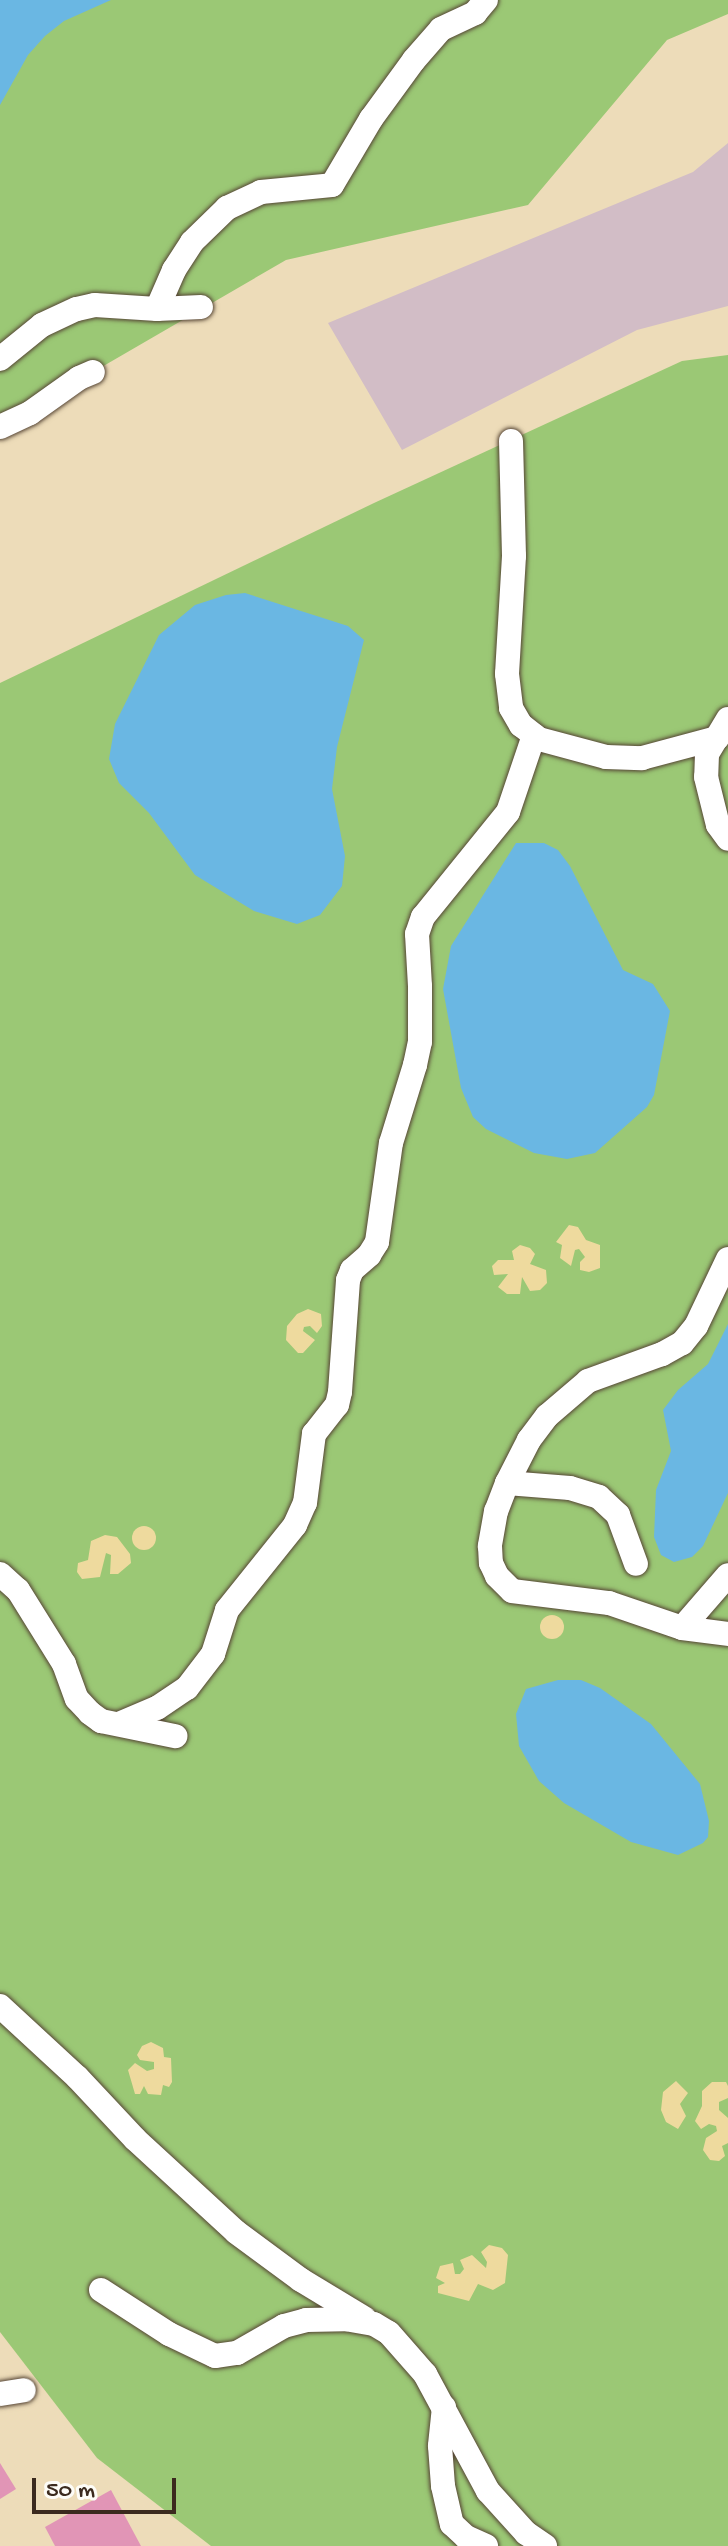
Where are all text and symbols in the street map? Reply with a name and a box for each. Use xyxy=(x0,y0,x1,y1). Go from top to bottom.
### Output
scale bar xyxy=(36,2462,180,2512)
text: 50 m xyxy=(46,2477,95,2506)

